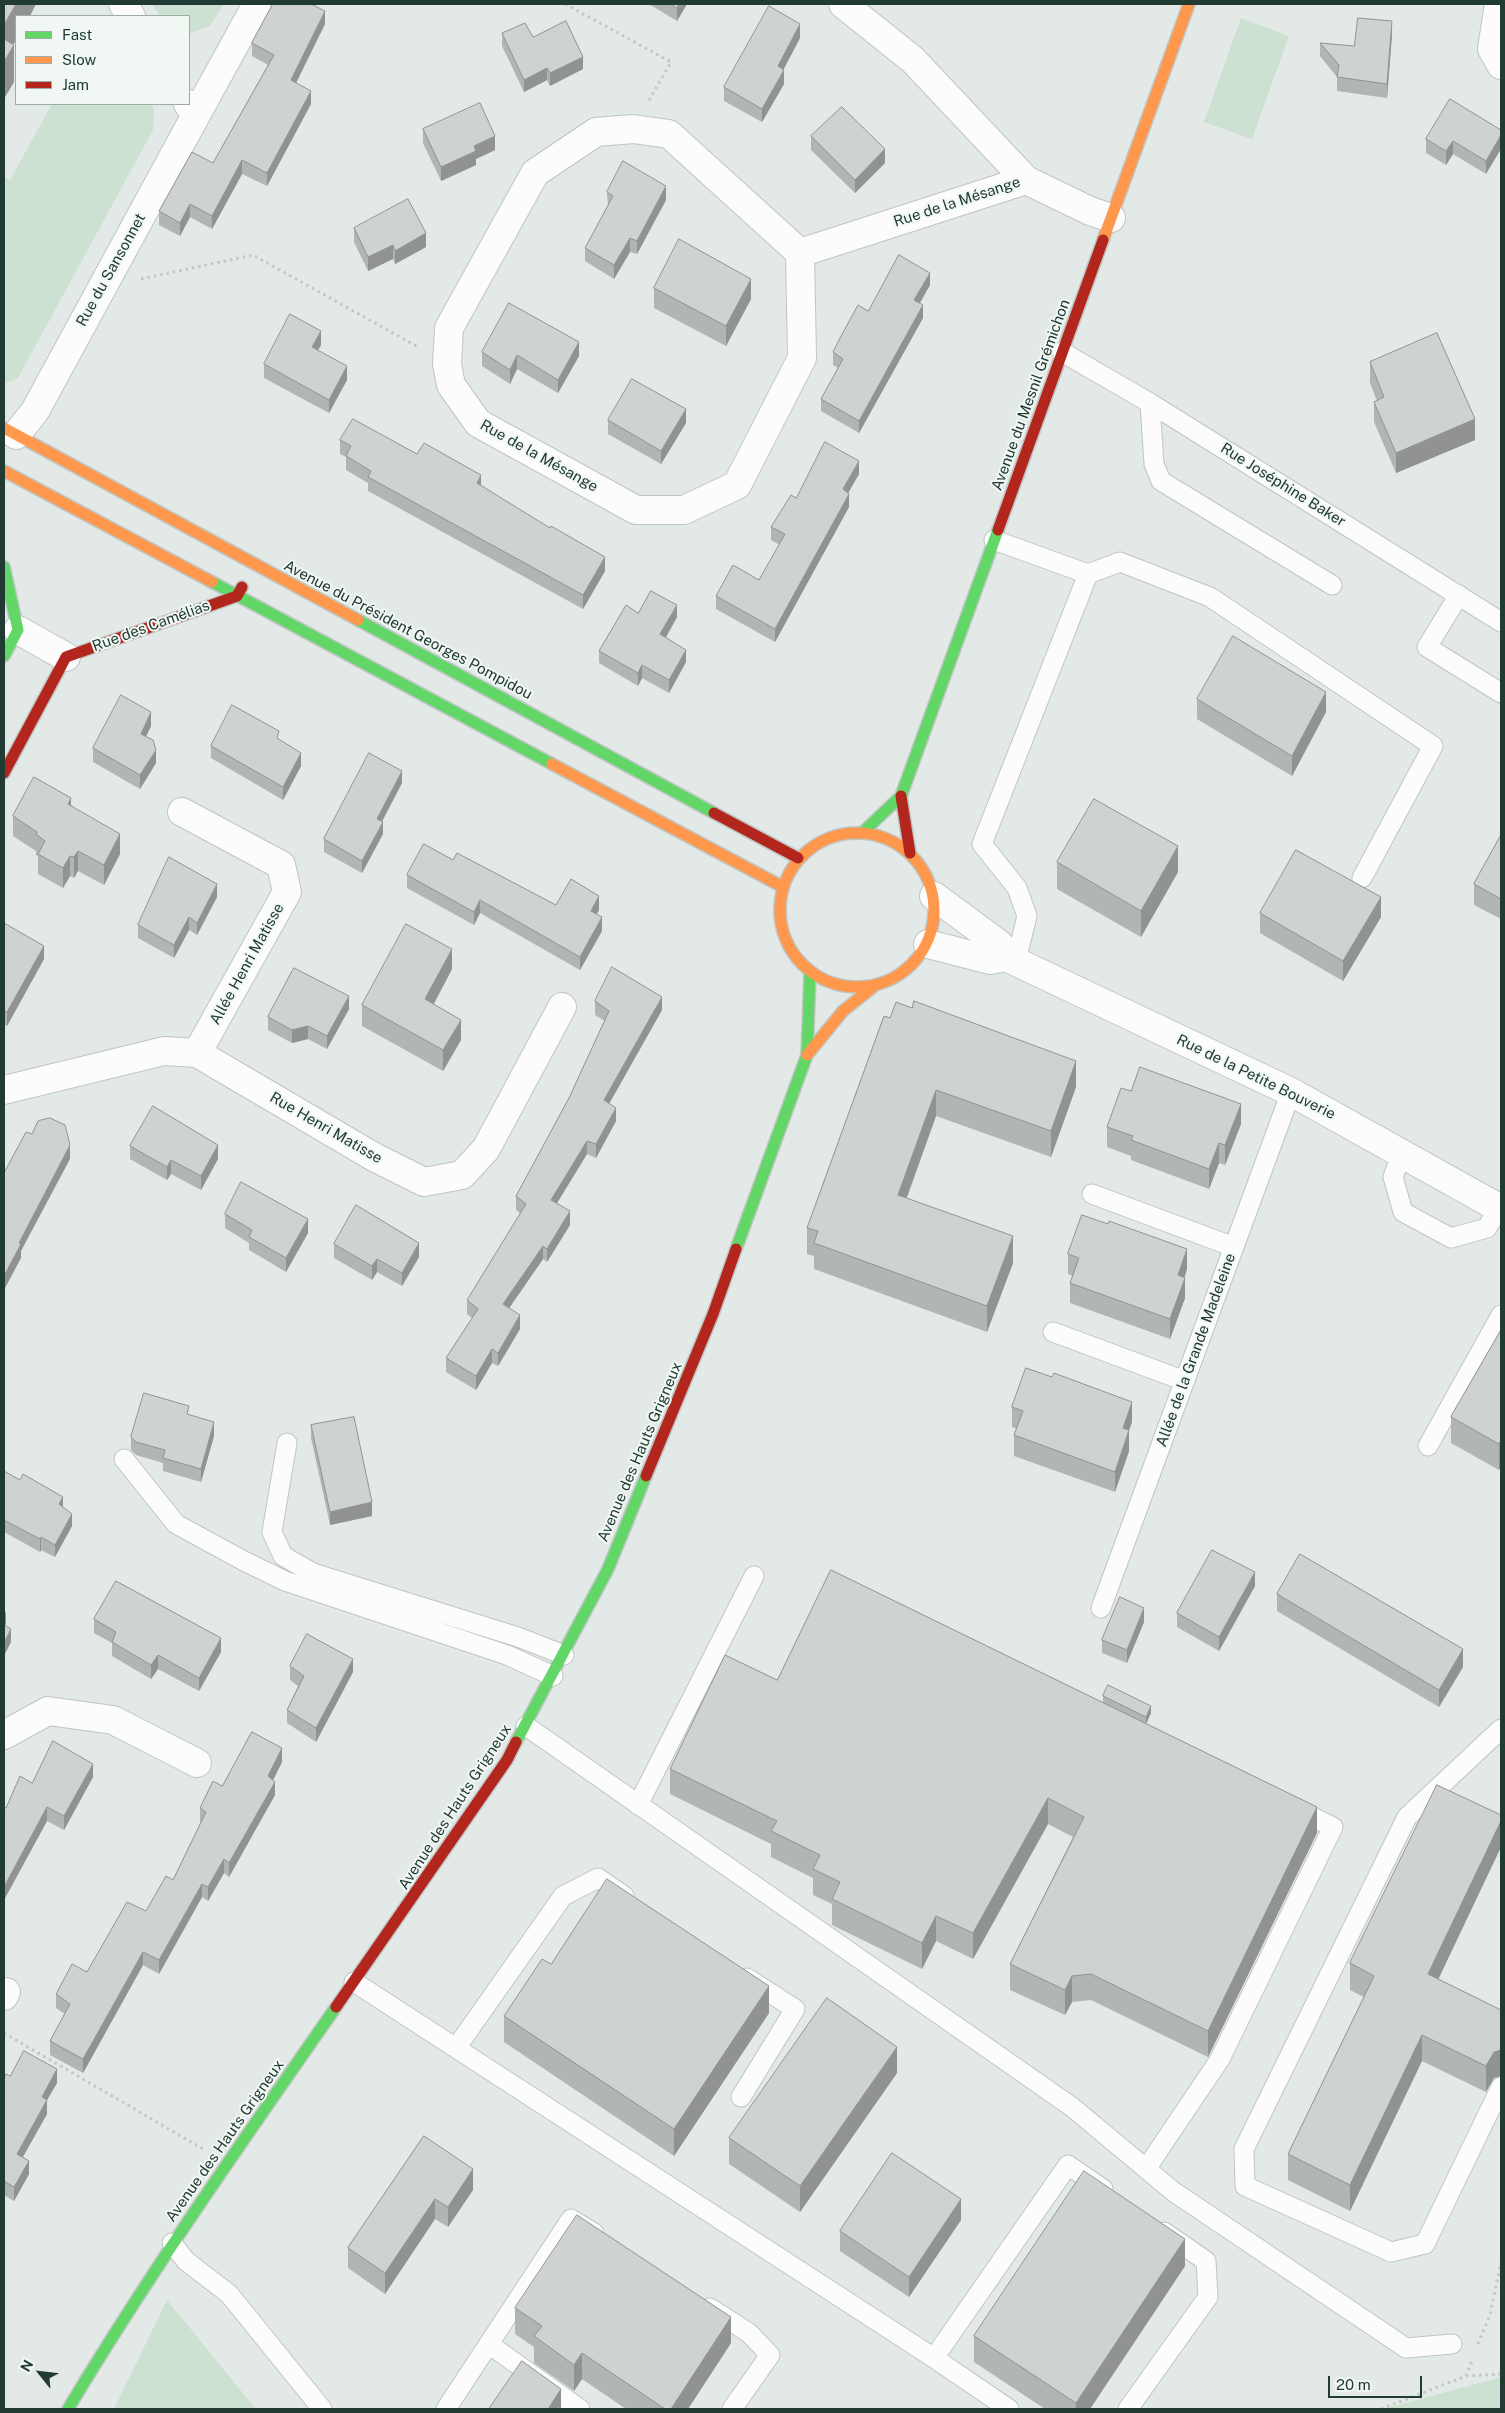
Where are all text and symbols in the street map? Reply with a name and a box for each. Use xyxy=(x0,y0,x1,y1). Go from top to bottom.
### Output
legend xyxy=(15,15,190,105)
text: Fast xyxy=(62,26,92,43)
text: Slow xyxy=(62,51,96,68)
text: Jam xyxy=(62,76,89,93)
street label: Rue de la Mésange xyxy=(891,173,1023,231)
street label: Rue du Sansonnet xyxy=(72,210,150,330)
street label: Avenue du Mesnil Grémichon xyxy=(988,297,1074,493)
street label: Rue de la Mésange xyxy=(477,416,601,496)
street label: Rue Joséphine Baker xyxy=(1217,439,1349,531)
street label: Avenue du Président Georges Pompidou xyxy=(281,557,535,703)
street label: Rue des Camélias xyxy=(90,596,212,656)
street label: Allée Henri Matisse xyxy=(206,900,288,1028)
street label: Rue de la Petite Bouverie xyxy=(1174,1031,1338,1123)
street label: Rue Henri Matisse xyxy=(266,1088,386,1168)
street label: Allée de la Grande Madeleine xyxy=(1153,1251,1239,1449)
street label: Avenue des Hauts Grigneux xyxy=(594,1359,686,1545)
street label: Avenue des Hauts Grigneux xyxy=(395,1721,515,1893)
street label: Avenue des Hauts Grigneux xyxy=(162,2057,288,2225)
north arrow xyxy=(15,2348,65,2398)
text: N xyxy=(17,2357,37,2374)
scale bar xyxy=(1330,2366,1424,2398)
text: 20 m xyxy=(1336,2376,1371,2393)

